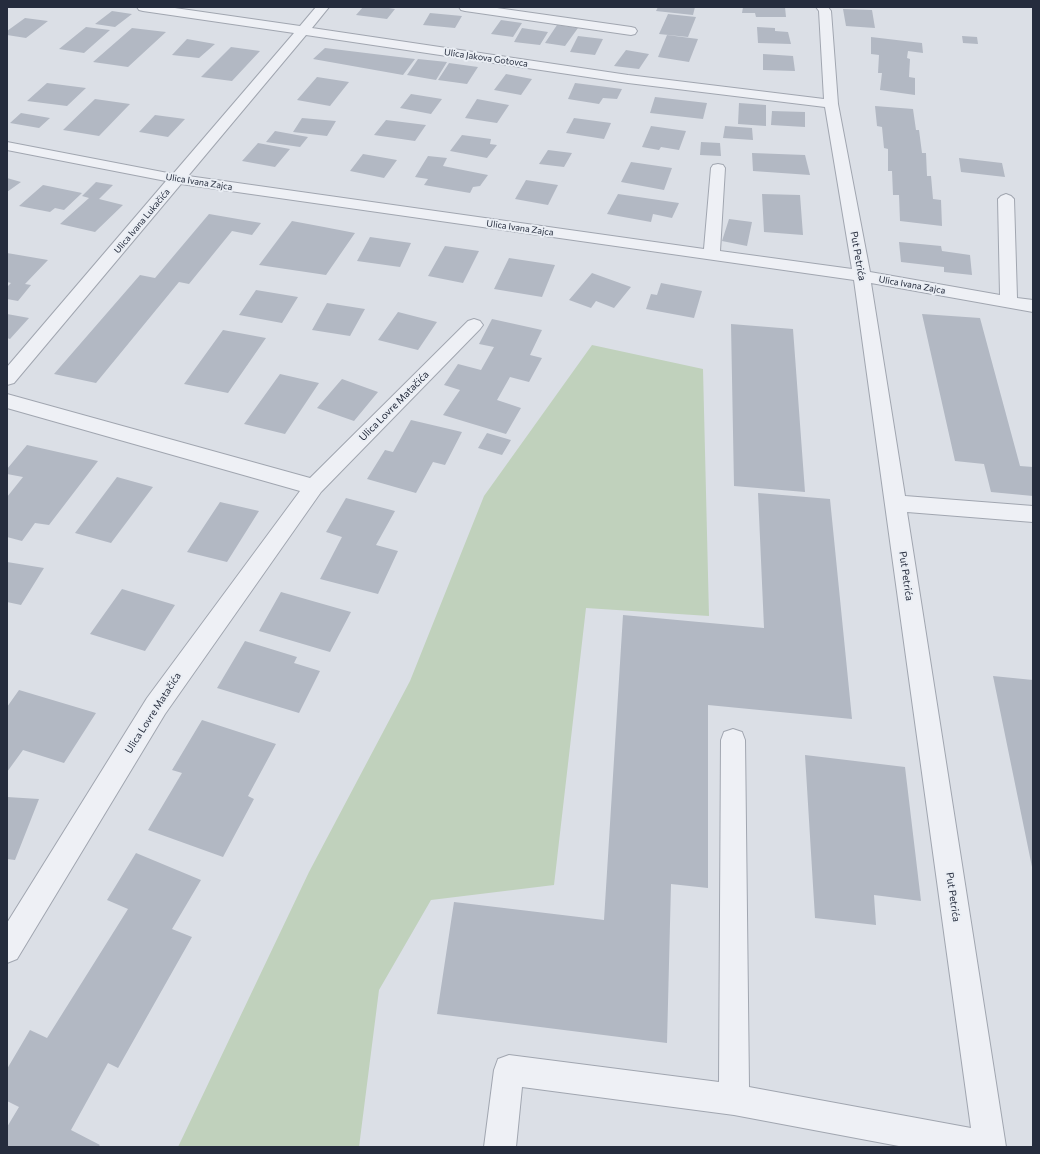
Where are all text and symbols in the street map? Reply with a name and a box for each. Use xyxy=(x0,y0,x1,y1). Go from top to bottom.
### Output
street label: Ulica Jakova Gotovca xyxy=(443,47,529,69)
street label: Ulica Ivana Zajca xyxy=(165,171,233,193)
street label: Ulica Ivana Lukačića xyxy=(112,186,172,256)
street label: Ulica Ivana Zajca xyxy=(486,218,554,238)
street label: Put Petrića xyxy=(848,230,868,282)
street label: Ulica Ivana Zajca xyxy=(878,274,946,296)
street label: Ulica Lovre Matačića xyxy=(357,369,431,443)
street label: Put Petrića xyxy=(897,550,915,602)
street label: Ulica Lovre Matačića xyxy=(122,670,184,756)
street label: Put Petrića xyxy=(944,871,962,923)

